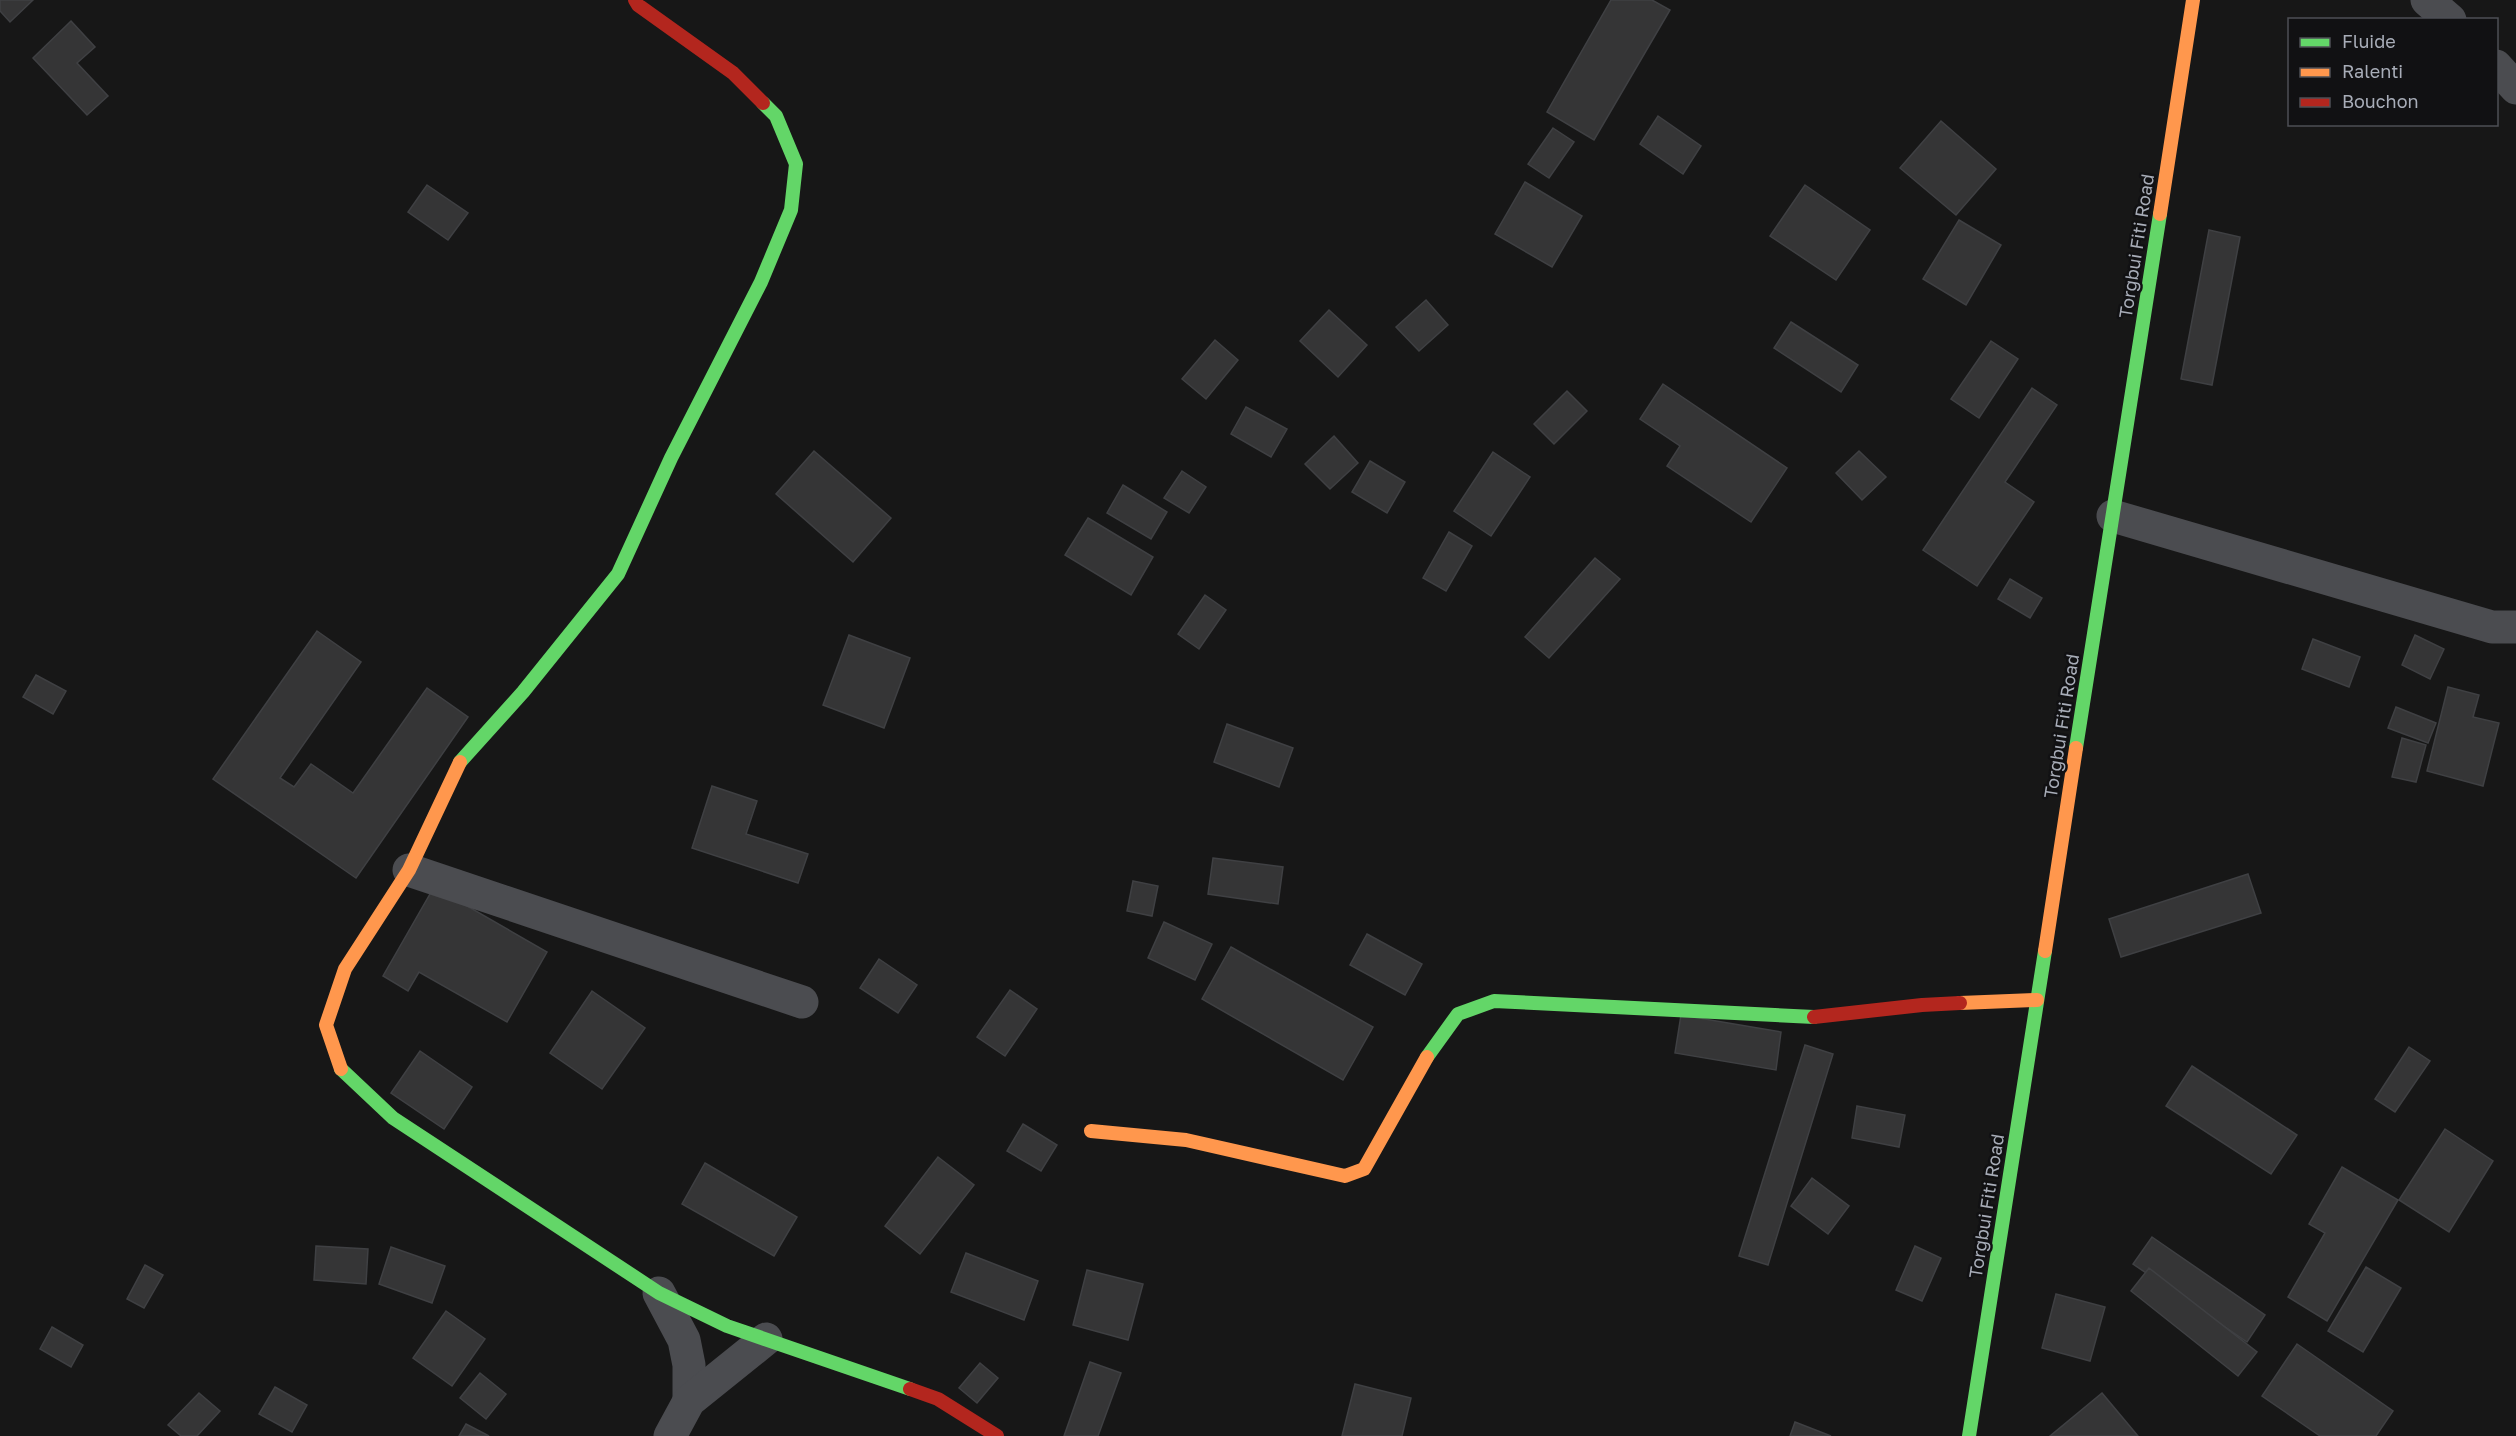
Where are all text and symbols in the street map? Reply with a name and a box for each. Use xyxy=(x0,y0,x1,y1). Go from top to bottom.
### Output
legend xyxy=(2288,18,2498,126)
text: Fluide xyxy=(2342,30,2396,52)
text: Ralenti xyxy=(2342,60,2403,82)
text: Bouchon xyxy=(2342,90,2419,112)
street label: Torgbui Fiti Road xyxy=(2114,172,2158,320)
street label: Torgbui Fiti Road xyxy=(2039,652,2083,800)
street label: Torgbui Fiti Road xyxy=(1964,1132,2008,1280)

